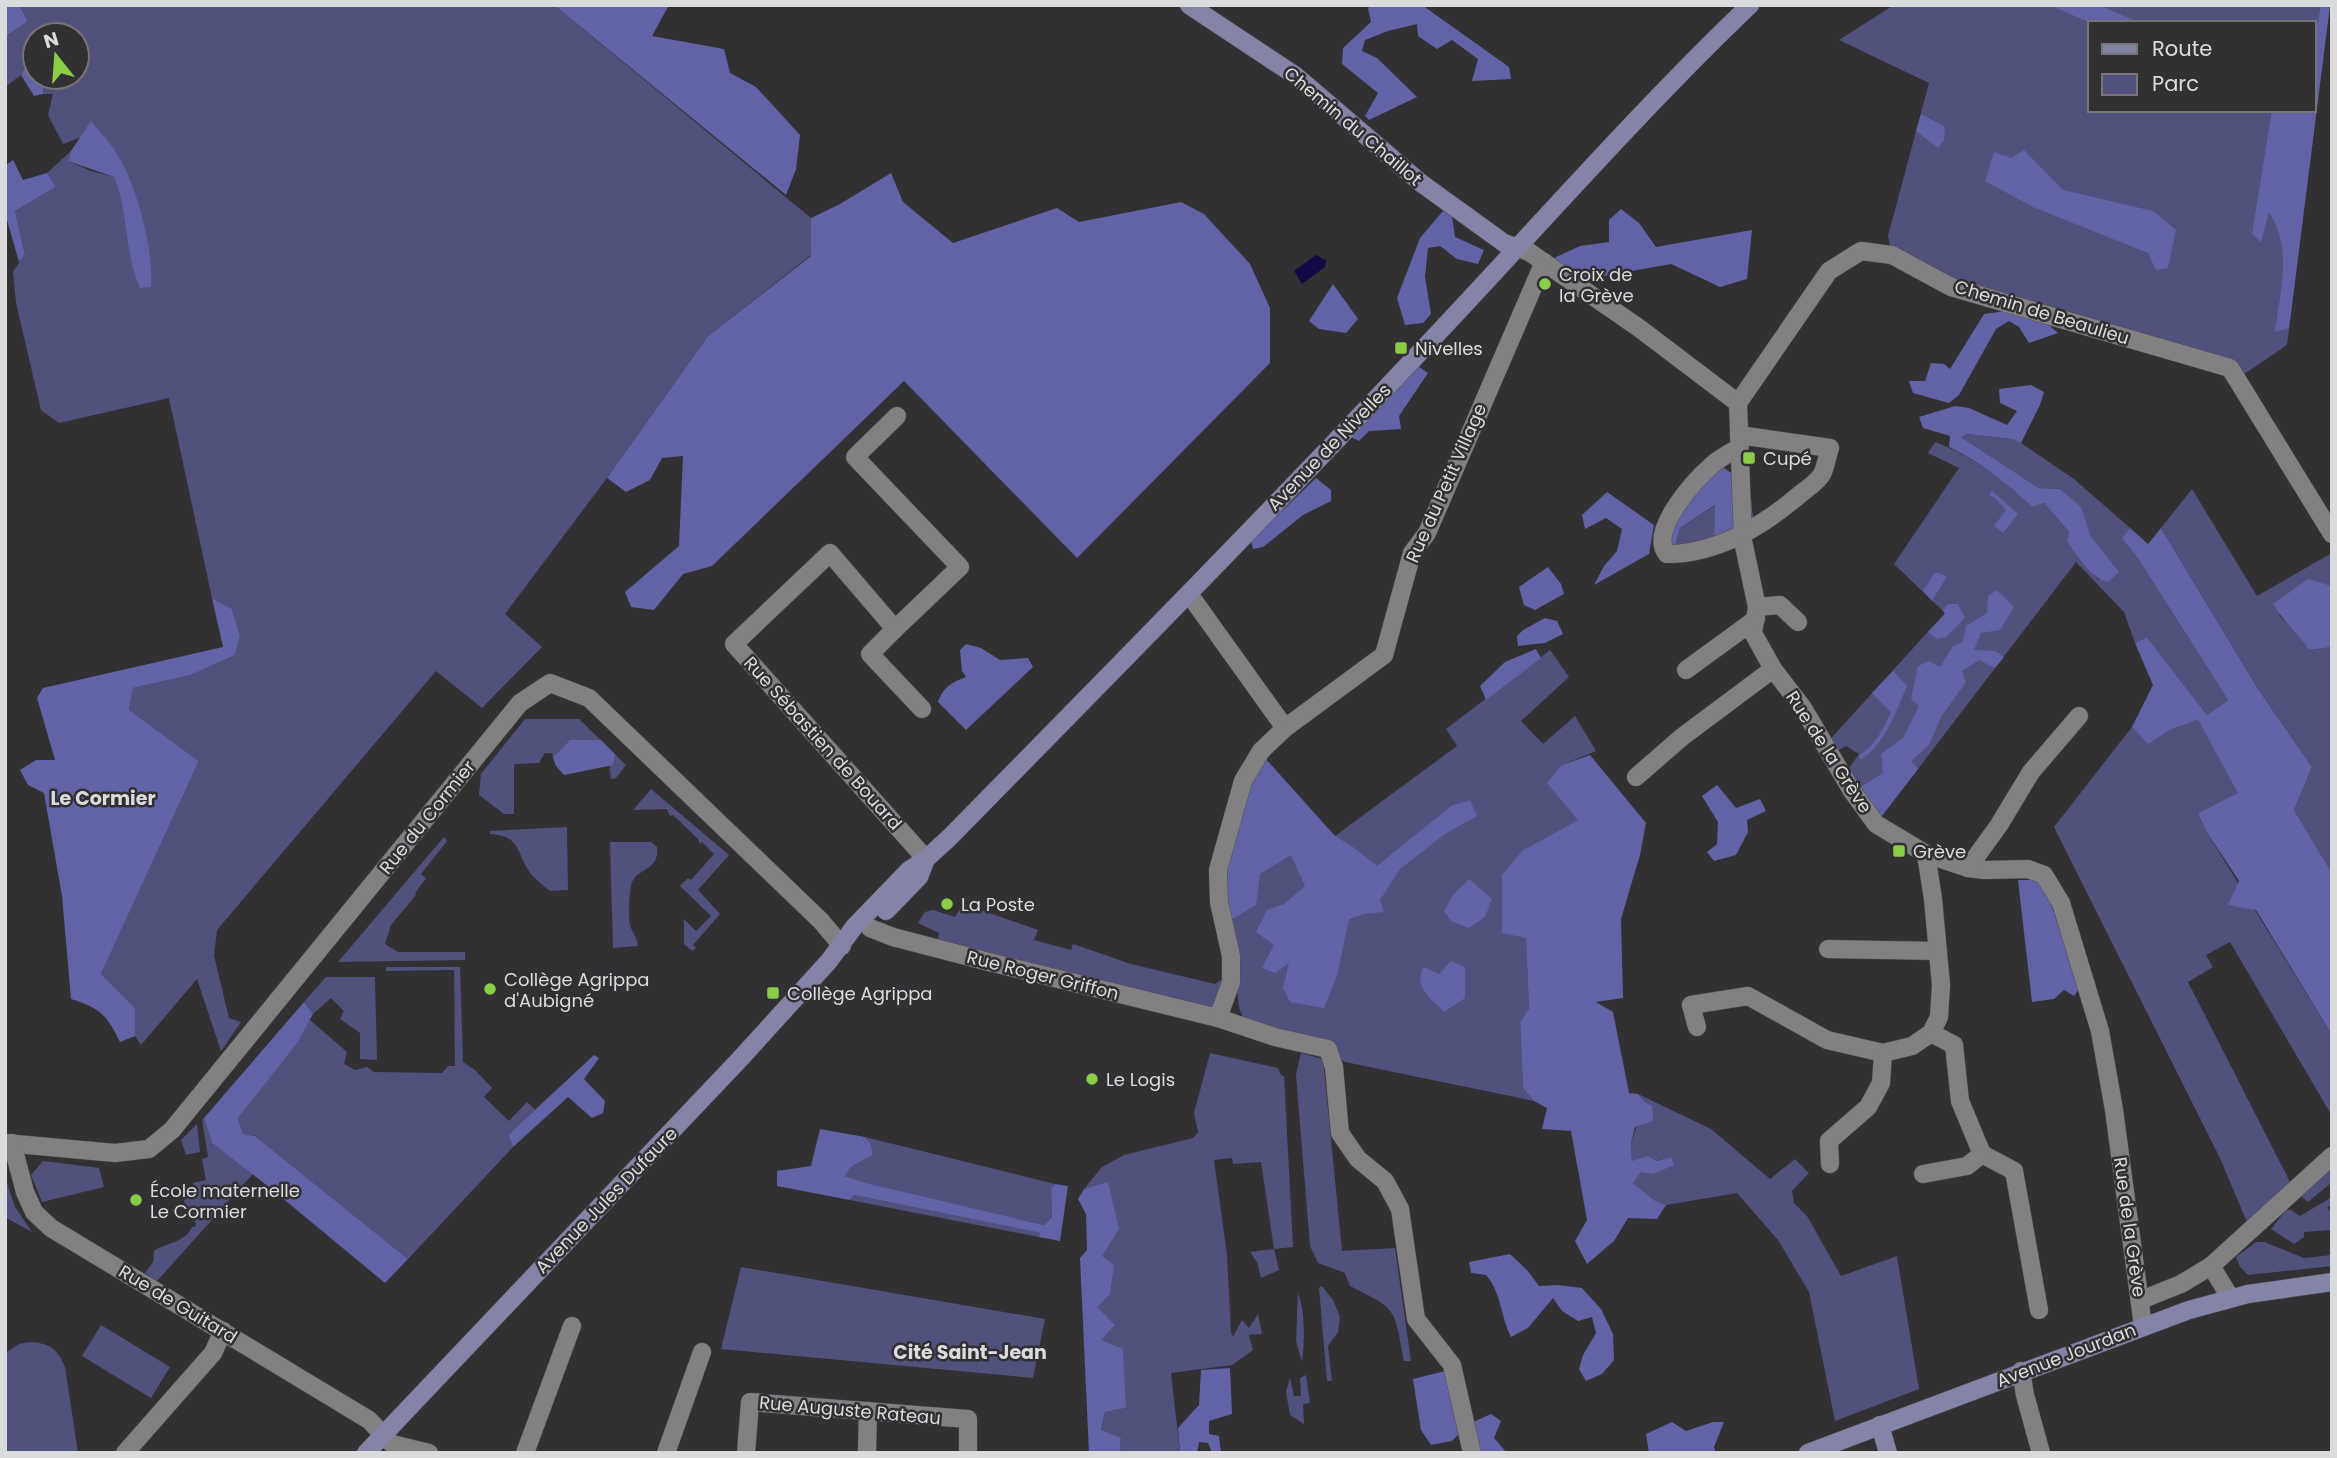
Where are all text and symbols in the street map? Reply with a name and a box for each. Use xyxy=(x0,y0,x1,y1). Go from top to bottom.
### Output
north arrow xyxy=(21,21,91,91)
legend xyxy=(2088,21,2316,112)
text: N xyxy=(40,25,62,55)
text: Route xyxy=(2152,34,2212,63)
street label: Chemin du Chaillot xyxy=(1279,61,1427,191)
text: Parc xyxy=(2152,69,2199,98)
place label: Croix de la Grève xyxy=(1559,262,1634,308)
street label: Chemin de Beaulieu xyxy=(1952,274,2132,350)
marker: Croix de la Grève xyxy=(1537,276,1553,292)
place label: Nivelles xyxy=(1415,336,1483,361)
marker: Nivelles xyxy=(1393,340,1409,356)
street label: Avenue de Nivelles xyxy=(1262,378,1396,516)
street label: Rue du Petit Village xyxy=(1400,399,1492,567)
place label: Cupé xyxy=(1763,446,1812,471)
marker: Cupé xyxy=(1741,450,1757,466)
street label: Rue Sébastien de Bouard xyxy=(738,651,908,835)
street label: Rue de la Grève xyxy=(1780,686,1878,818)
street label: Rue du Cormier xyxy=(373,755,481,879)
district label: Le Cormier xyxy=(50,785,156,812)
place label: Grève xyxy=(1913,839,1966,864)
marker: Grève xyxy=(1891,843,1907,859)
place label: La Poste xyxy=(961,892,1035,917)
marker: La Poste xyxy=(939,896,955,912)
street label: Rue Roger Griffon xyxy=(964,944,1122,1006)
place label: Collège Agrippa d'Aubigné xyxy=(504,967,650,1013)
marker: Collège Agrippa d'Aubigné xyxy=(482,981,498,997)
place label: Collège Agrippa xyxy=(787,981,933,1006)
marker: Collège Agrippa xyxy=(765,985,781,1001)
place label: Le Logis xyxy=(1106,1067,1175,1092)
marker: Le Logis xyxy=(1084,1071,1100,1087)
street label: Avenue Jules Dufaure xyxy=(529,1121,683,1279)
street label: Rue de la Grève xyxy=(2108,1155,2152,1299)
place label: École maternelle Le Cormier xyxy=(150,1178,300,1224)
marker: École maternelle Le Cormier xyxy=(128,1192,144,1208)
street label: Rue de Guitard xyxy=(114,1259,242,1349)
street label: Avenue Jourdan xyxy=(1993,1317,2139,1393)
district label: Cité Saint-Jean xyxy=(893,1339,1047,1366)
street label: Rue Auguste Rateau xyxy=(758,1390,942,1430)

